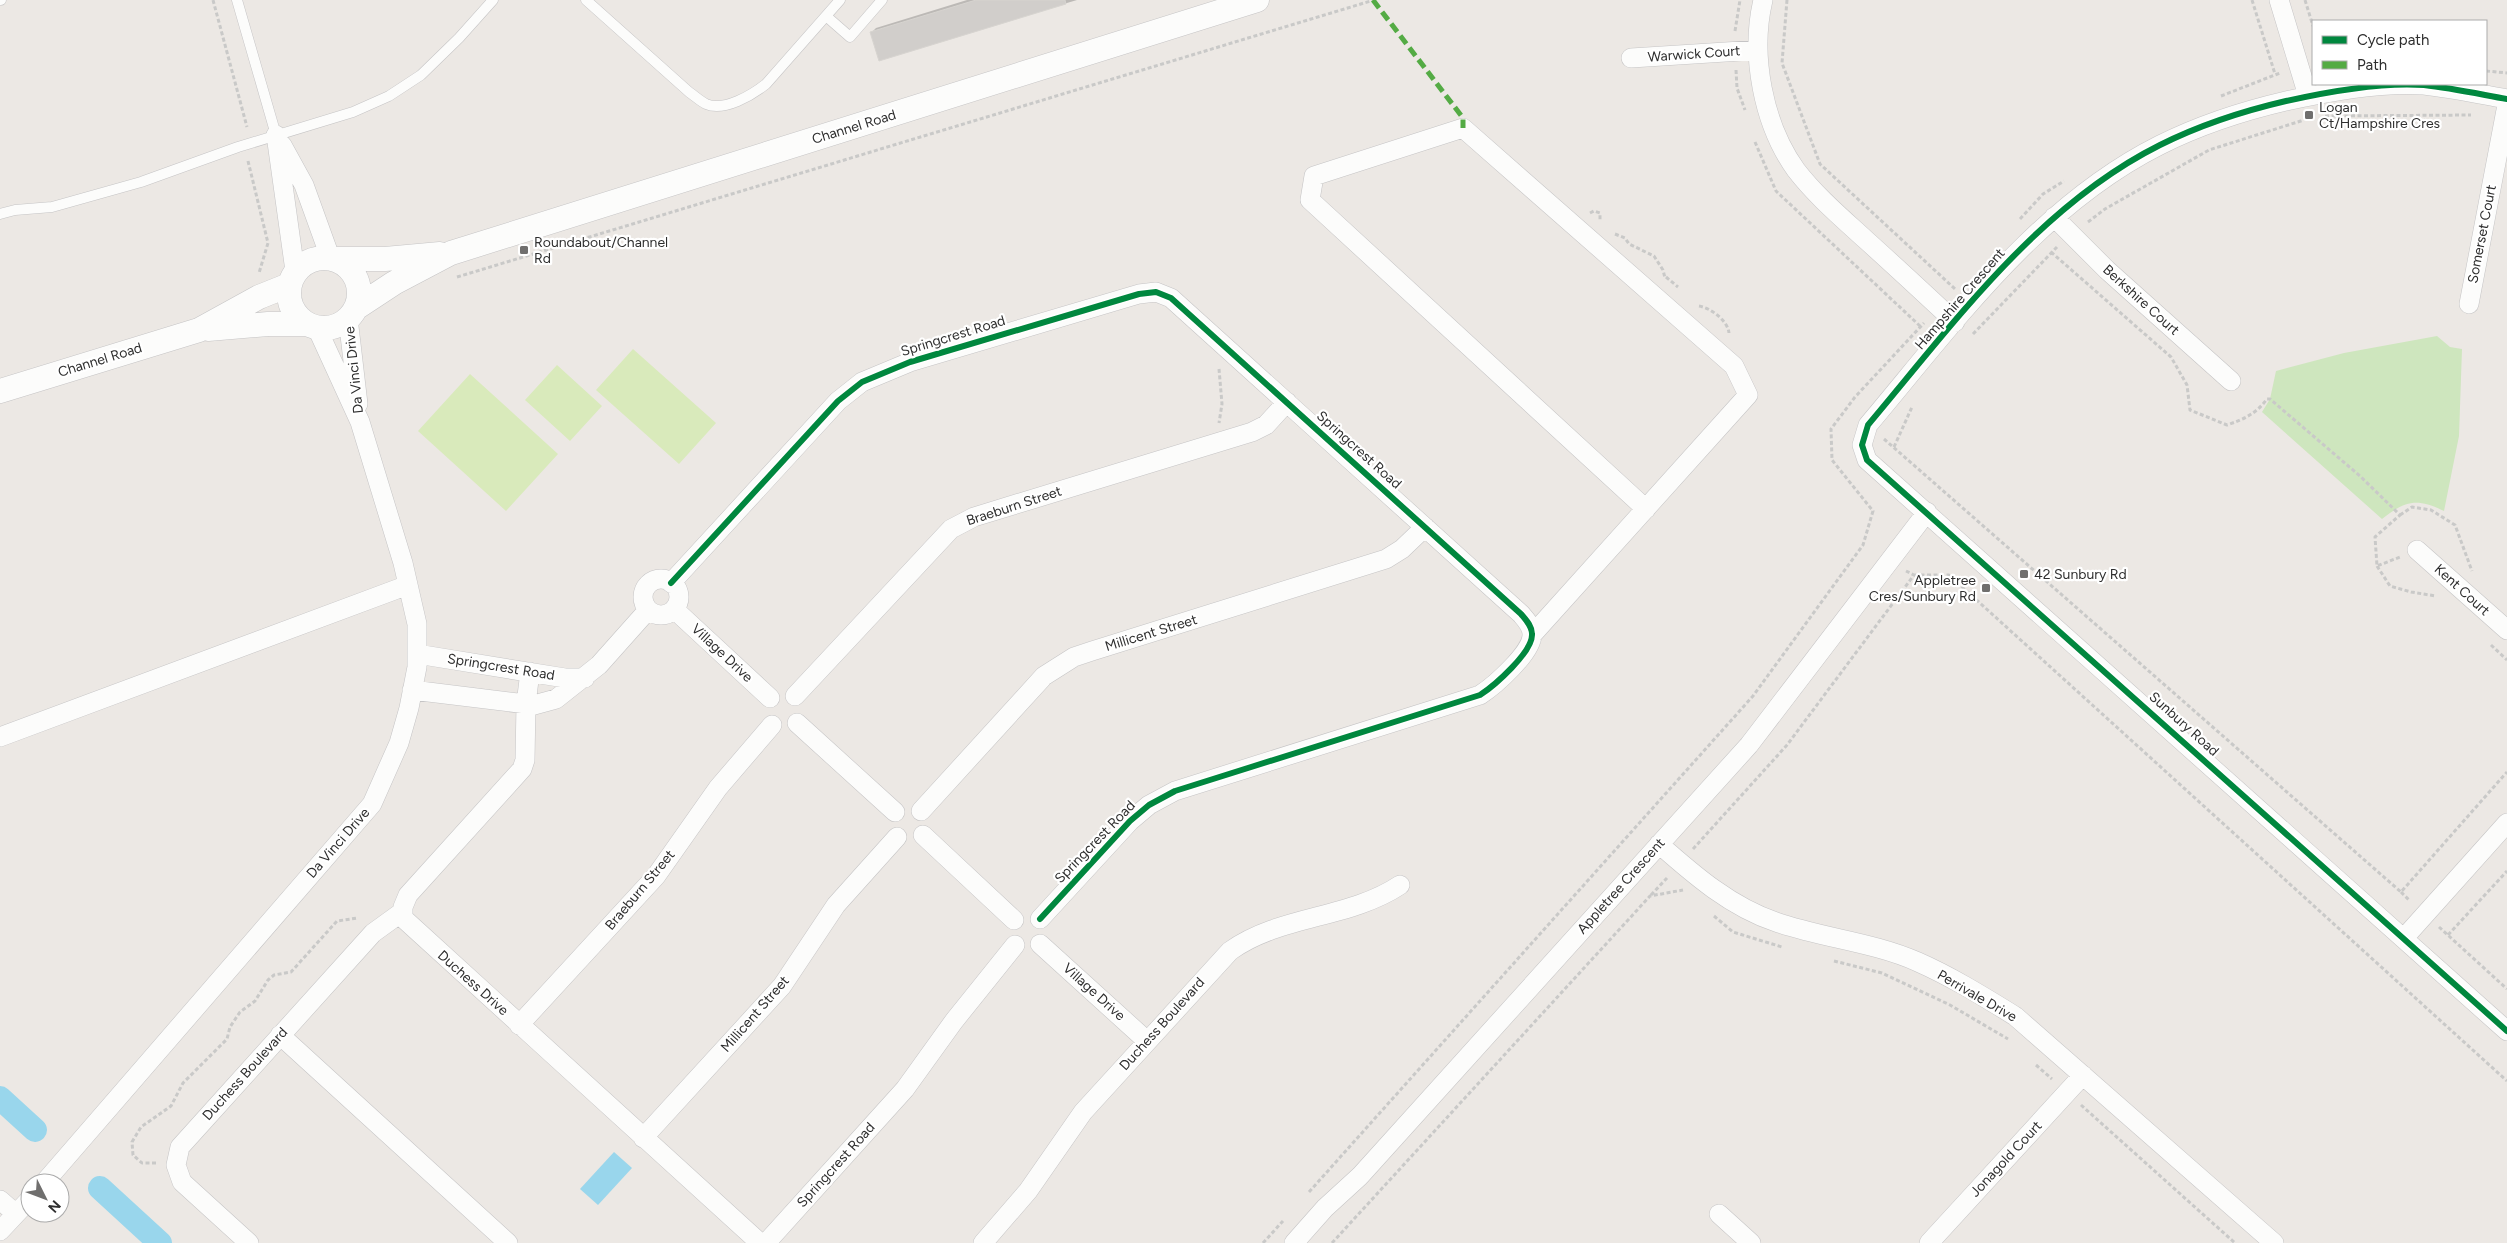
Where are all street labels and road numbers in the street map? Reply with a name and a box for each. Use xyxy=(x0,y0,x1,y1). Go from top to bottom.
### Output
street label: Warwick Court xyxy=(1647,42,1741,66)
street label: Channel Road xyxy=(810,106,898,148)
street label: Somerset Court xyxy=(2464,183,2500,285)
street label: Hampshire Crescent xyxy=(1911,245,2009,353)
street label: Berkshire Court xyxy=(2099,261,2183,339)
street label: Springcrest Road xyxy=(899,312,1007,360)
street label: Da Vinci Drive xyxy=(341,325,367,414)
street label: Channel Road xyxy=(56,339,144,381)
street label: Springcrest Road xyxy=(1313,407,1405,493)
street label: Braeburn Street xyxy=(964,483,1064,529)
street label: Kent Court xyxy=(2431,561,2493,619)
street label: Millicent Street xyxy=(1103,611,1199,655)
street label: Village Drive xyxy=(688,620,757,686)
street label: Springcrest Road xyxy=(446,650,556,684)
street label: Sunbury Road xyxy=(2146,688,2222,760)
street label: Springcrest Road xyxy=(1051,797,1139,887)
street label: Da Vinci Drive xyxy=(303,804,373,882)
street label: Appletree Crescent xyxy=(1574,835,1668,937)
street label: Braeburn Street xyxy=(602,847,678,933)
street label: Duchess Drive xyxy=(434,947,512,1019)
street label: Village Drive xyxy=(1059,960,1129,1025)
street label: Perrivale Drive xyxy=(1934,966,2020,1026)
street label: Millicent Street xyxy=(717,972,793,1056)
street label: Duchess Boulevard xyxy=(1116,974,1208,1074)
street label: Duchess Boulevard xyxy=(199,1024,291,1124)
street label: Jonagold Court xyxy=(1967,1118,2045,1200)
street label: Springcrest Road xyxy=(793,1119,879,1211)

